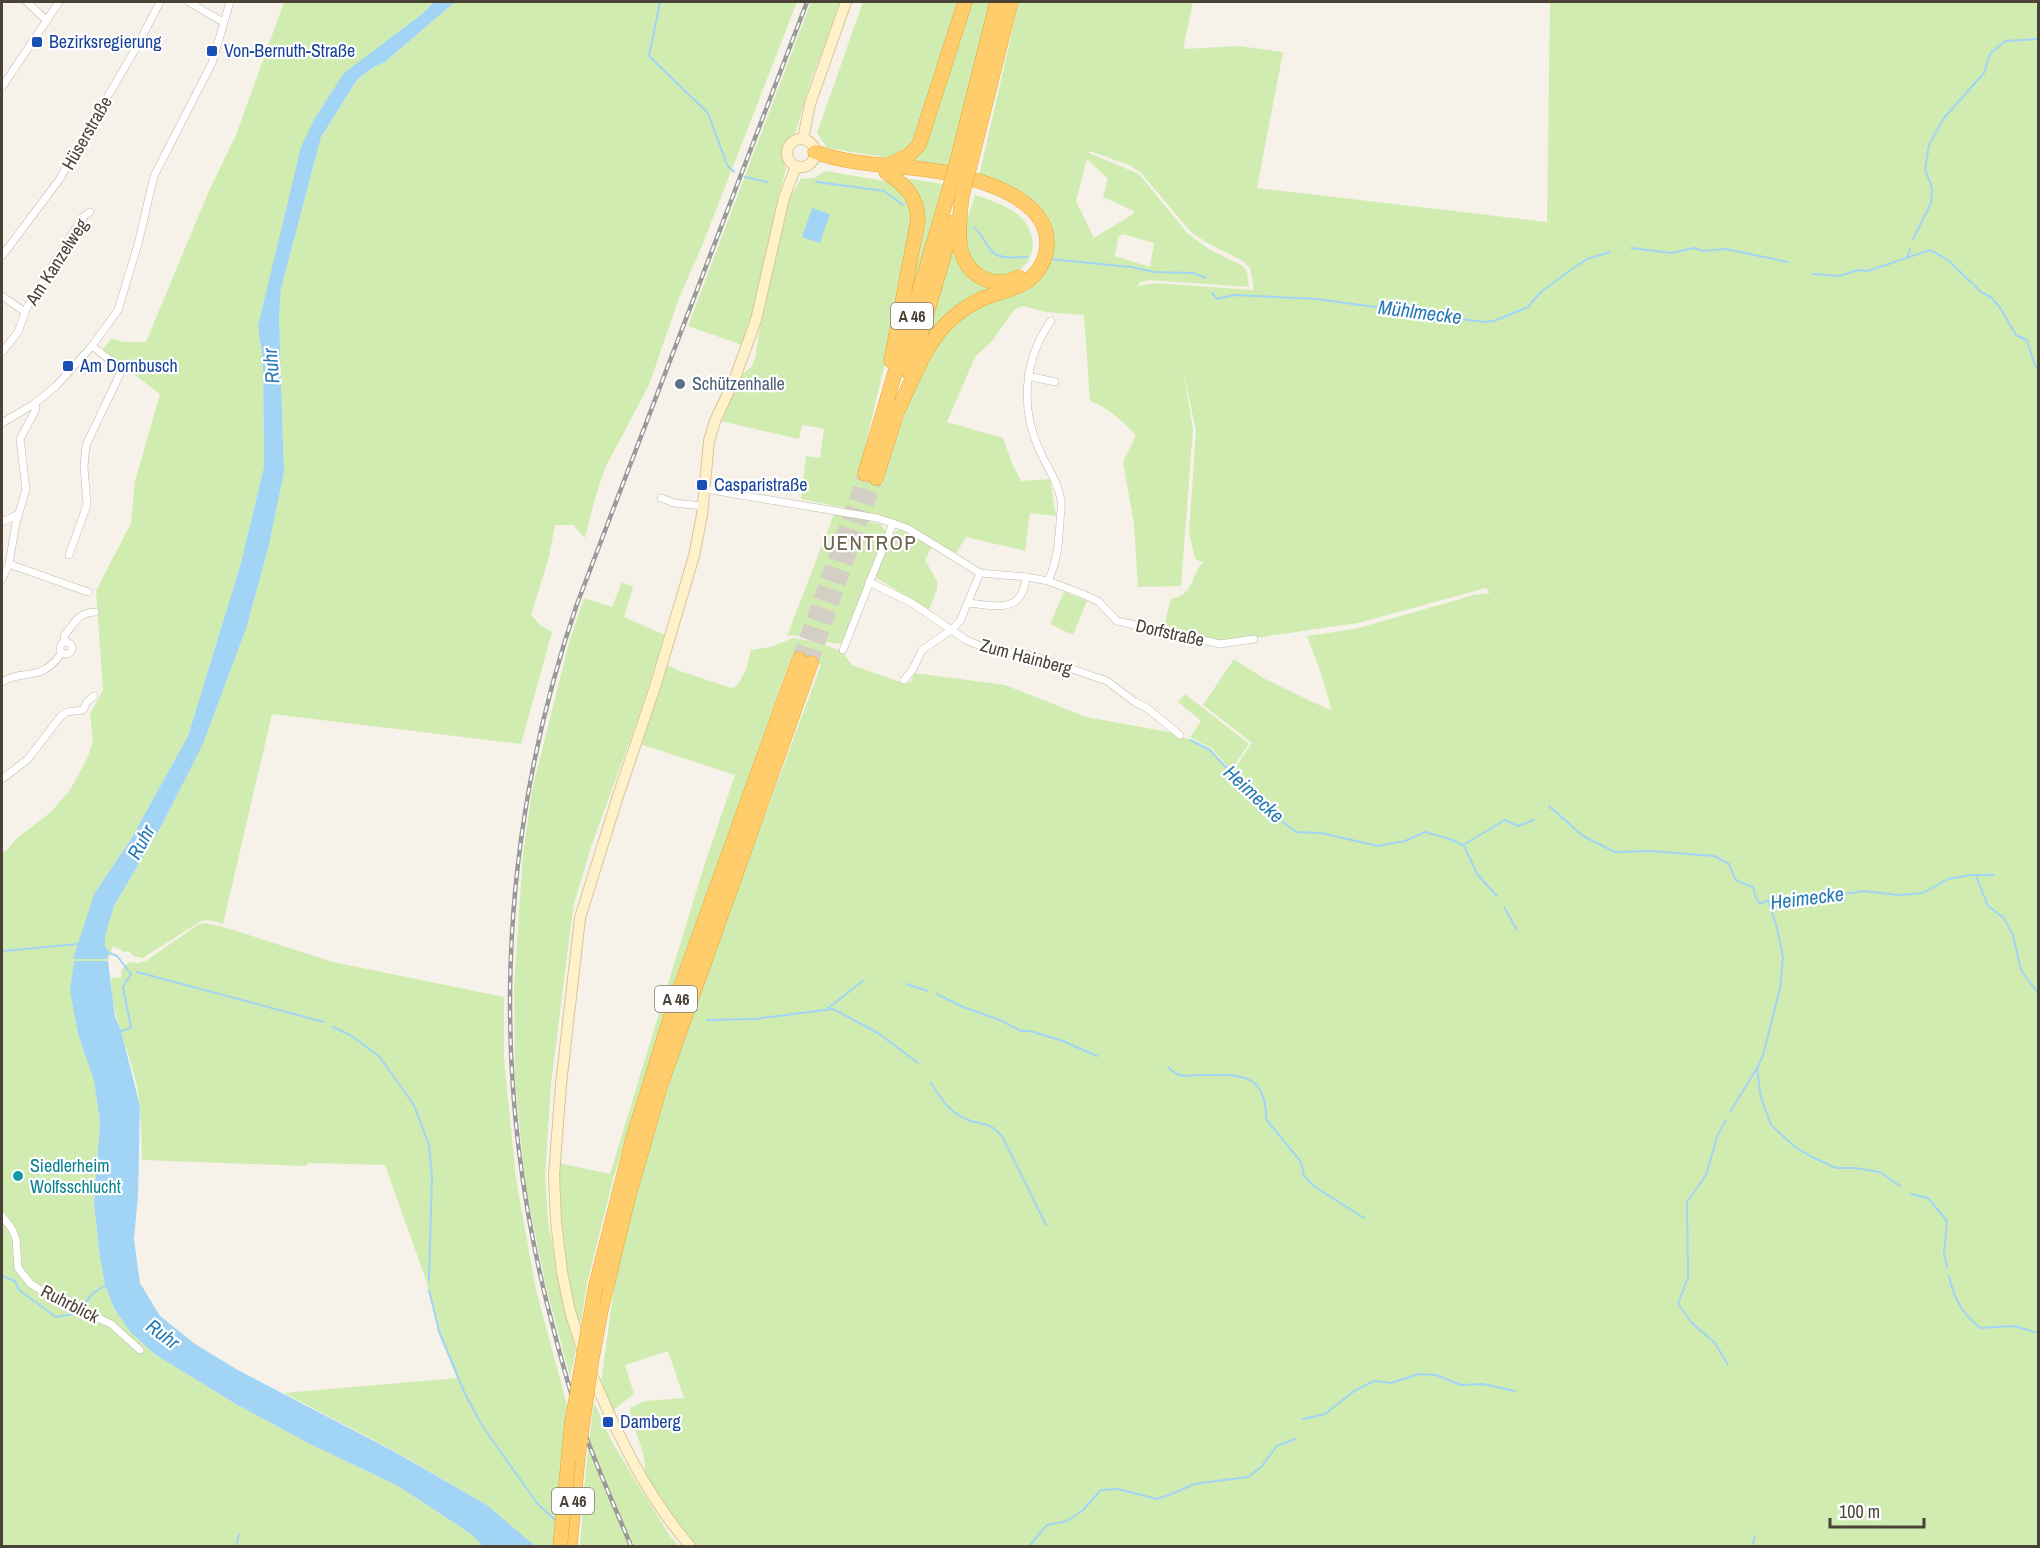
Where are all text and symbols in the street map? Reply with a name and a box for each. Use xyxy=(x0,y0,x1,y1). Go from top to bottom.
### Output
place label: Bezirksregierung xyxy=(49,29,162,54)
marker: Bezirksregierung xyxy=(30,35,44,49)
place label: Von-Bernuth-Straße xyxy=(224,38,355,63)
marker: Von-Bernuth-Straße xyxy=(205,44,219,58)
street label: Hüserstraße xyxy=(55,91,118,174)
street label: Am Kanzelweg xyxy=(19,213,94,311)
water label: Mühlmecke xyxy=(1377,293,1463,330)
road number: A 46 xyxy=(891,303,933,329)
water label: Ruhr xyxy=(255,347,285,385)
place label: Am Dornbusch xyxy=(79,353,178,378)
marker: Am Dornbusch xyxy=(61,359,75,373)
place label: Schützenhalle xyxy=(692,371,785,396)
marker: Schützenhalle xyxy=(673,377,687,391)
place label: Casparistraße xyxy=(714,472,808,497)
marker: Casparistraße xyxy=(695,478,709,492)
district label: UENTROP xyxy=(823,528,917,557)
street label: Dorfstraße xyxy=(1133,612,1207,653)
street label: Zum Hainberg xyxy=(977,632,1076,681)
water label: Heimecke xyxy=(1218,759,1291,829)
water label: Ruhr xyxy=(120,819,161,864)
water label: Heimecke xyxy=(1769,880,1845,915)
road number: A 46 xyxy=(655,986,697,1012)
place label: Siedlerheim Wolfsschlucht xyxy=(30,1153,121,1199)
marker: Siedlerheim Wolfsschlucht xyxy=(11,1169,25,1183)
street label: Ruhrblick xyxy=(37,1278,104,1329)
water label: Ruhr xyxy=(141,1312,186,1355)
place label: Damberg xyxy=(620,1409,681,1434)
marker: Damberg xyxy=(601,1415,615,1429)
road number: A 46 xyxy=(552,1488,594,1514)
scale bar xyxy=(1830,1491,1924,1529)
text: 100 m xyxy=(1839,1499,1880,1524)

